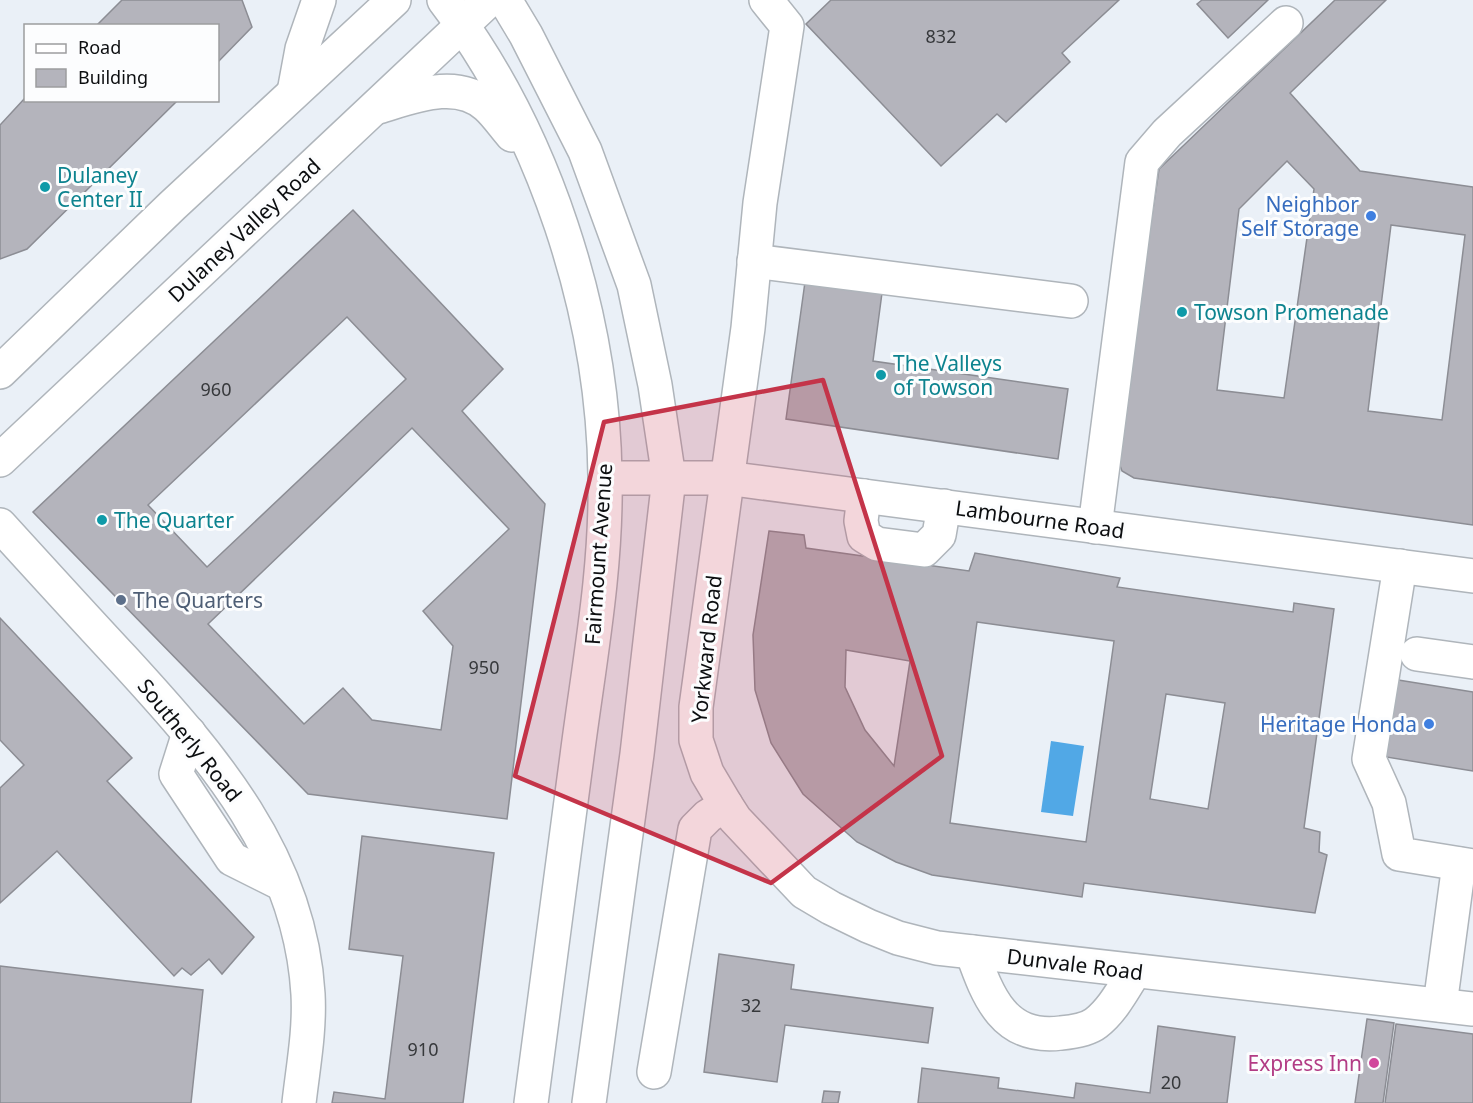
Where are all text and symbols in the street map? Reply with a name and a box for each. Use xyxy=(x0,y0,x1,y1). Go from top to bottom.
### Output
legend xyxy=(24,24,219,102)
house number: 832 xyxy=(926,24,956,48)
text: Road xyxy=(78,35,121,59)
text: Building xyxy=(78,65,148,89)
street label: Dulaney Valley Road xyxy=(162,152,326,308)
place label: Dulaney Center II xyxy=(57,161,143,213)
marker: Dulaney Center II xyxy=(38,180,52,194)
place label: Neighbor Self Storage xyxy=(1241,190,1359,242)
marker: Neighbor Self Storage xyxy=(1364,209,1378,223)
place label: Towson Promenade xyxy=(1194,298,1389,326)
marker: Towson Promenade xyxy=(1175,305,1189,319)
place label: The Valleys of Towson xyxy=(893,349,1002,401)
marker: The Valleys of Towson xyxy=(874,368,888,382)
house number: 960 xyxy=(201,377,231,401)
street label: Fairmount Avenue xyxy=(578,462,618,646)
street label: Lambourne Road xyxy=(954,493,1126,545)
place label: The Quarter xyxy=(114,506,234,534)
marker: The Quarter xyxy=(95,513,109,527)
street label: Yorkward Road xyxy=(684,574,728,724)
place label: The Quarters xyxy=(133,586,263,614)
marker: The Quarters xyxy=(114,593,128,607)
house number: 950 xyxy=(469,655,499,679)
street label: Southerly Road xyxy=(132,673,248,807)
place label: Heritage Honda xyxy=(1260,710,1417,738)
marker: Heritage Honda xyxy=(1422,717,1436,731)
street label: Dunvale Road xyxy=(1005,942,1145,986)
house number: 32 xyxy=(741,993,761,1017)
house number: 910 xyxy=(408,1037,438,1061)
place label: Express Inn xyxy=(1248,1049,1362,1077)
marker: Express Inn xyxy=(1367,1056,1381,1070)
house number: 20 xyxy=(1161,1070,1181,1094)

